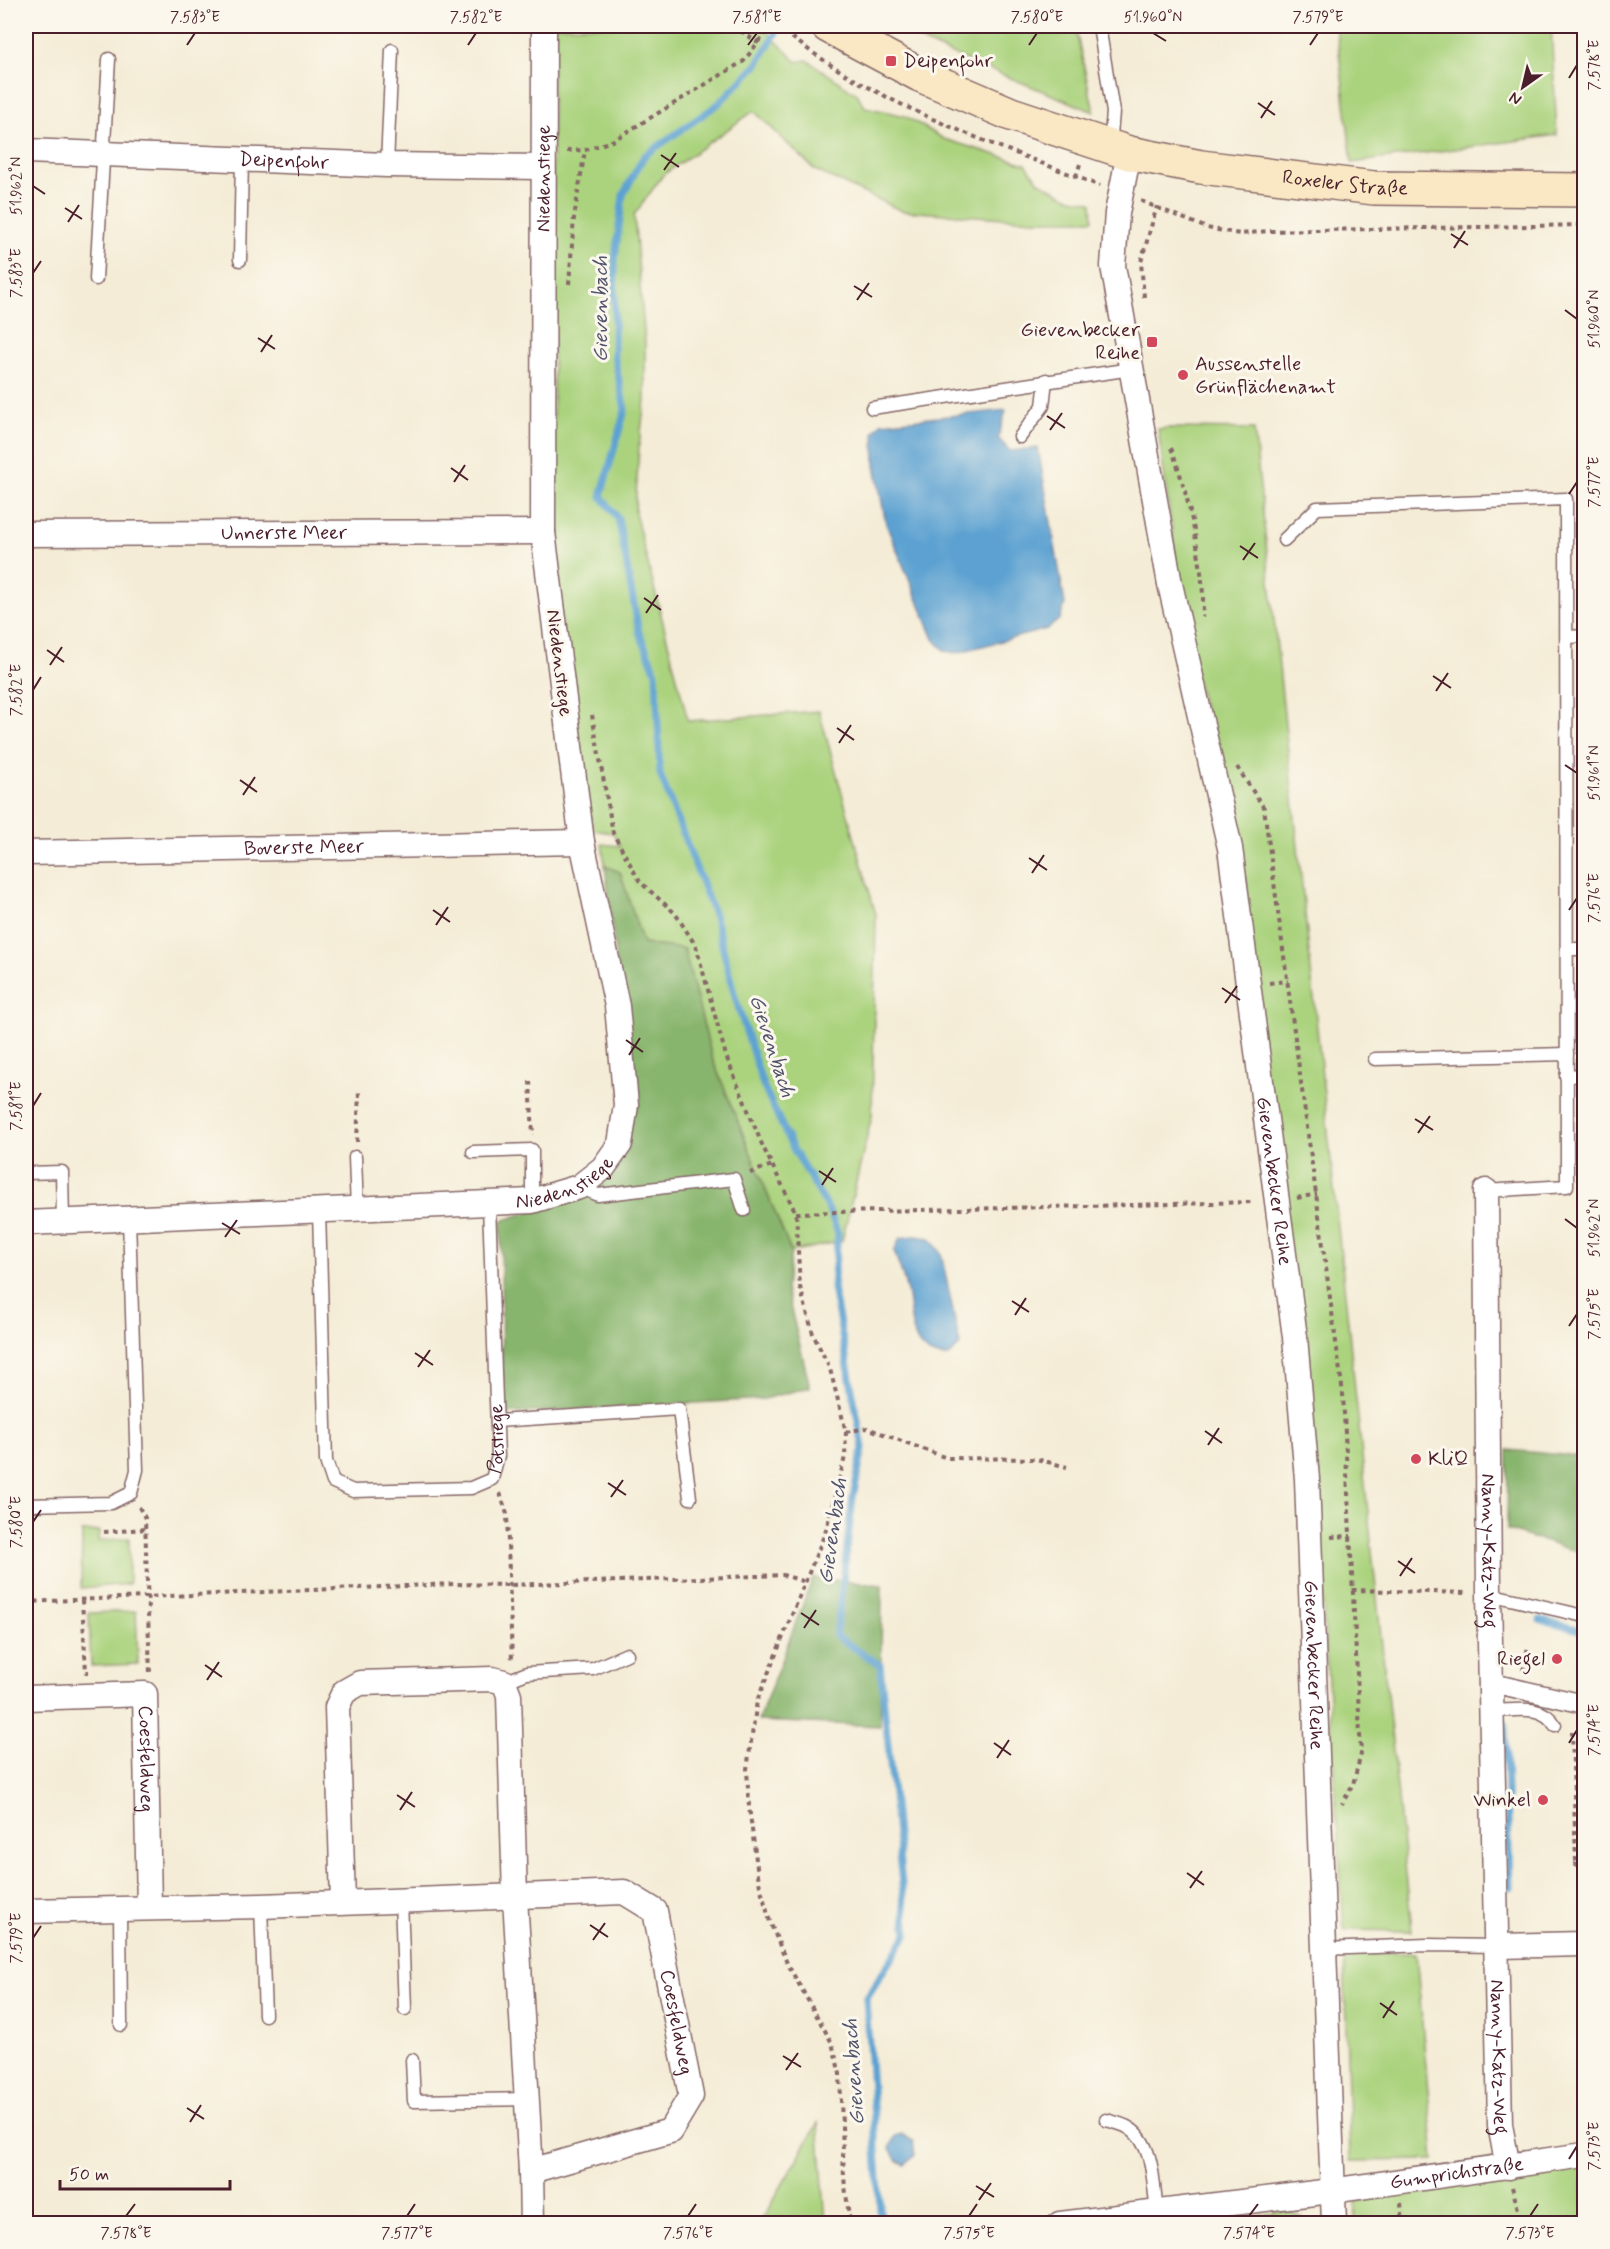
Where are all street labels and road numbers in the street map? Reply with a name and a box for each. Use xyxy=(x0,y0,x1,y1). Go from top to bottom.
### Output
street label: Niedenstiege xyxy=(530,125,557,232)
street label: Deipenfohr xyxy=(238,146,330,178)
street label: Roxeler Straße xyxy=(1281,163,1408,202)
street label: Unnerste Meer xyxy=(221,519,348,547)
street label: Niedenstiege xyxy=(539,608,579,718)
street label: Boverste Meer xyxy=(244,833,365,862)
street label: Gievenbecker Reihe xyxy=(1250,1095,1299,1267)
street label: Niedenstiege xyxy=(515,1151,621,1215)
street label: Potstiege xyxy=(480,1404,512,1476)
street label: Nanny-Katz-Weg xyxy=(1474,1473,1503,1629)
street label: Gievenbecker Reihe xyxy=(1297,1580,1330,1750)
street label: Coesfeldweg xyxy=(132,1705,161,1813)
street label: Coesfeldweg xyxy=(653,1967,700,2077)
street label: Nanny-Katz-Weg xyxy=(1483,1979,1515,2137)
street label: Gumprichstraße xyxy=(1388,2150,1526,2196)

